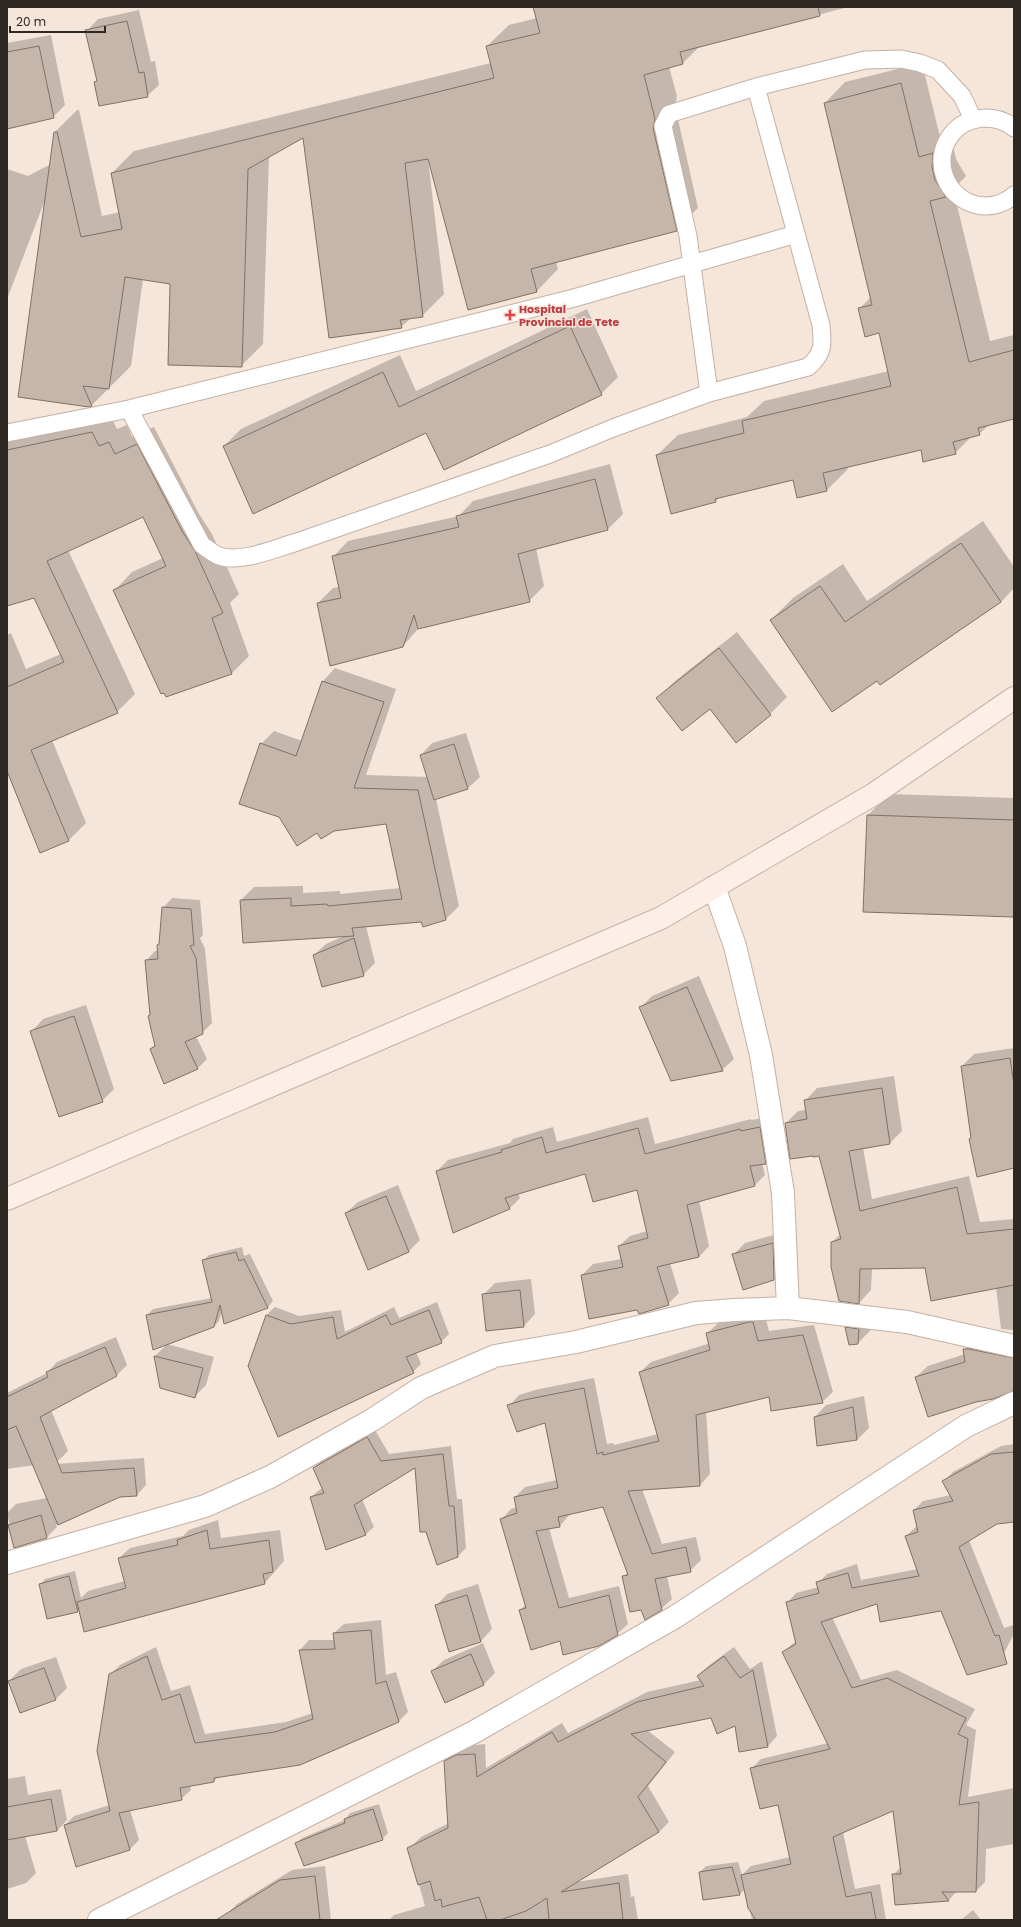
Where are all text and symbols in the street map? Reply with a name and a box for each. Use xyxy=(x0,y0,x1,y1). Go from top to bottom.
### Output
scale bar xyxy=(10,8,105,34)
text: 20 m xyxy=(16,13,46,30)
place label: Hospital Provincial de Tete xyxy=(519,301,619,330)
marker: Hospital Provincial de Tete xyxy=(504,309,516,321)

